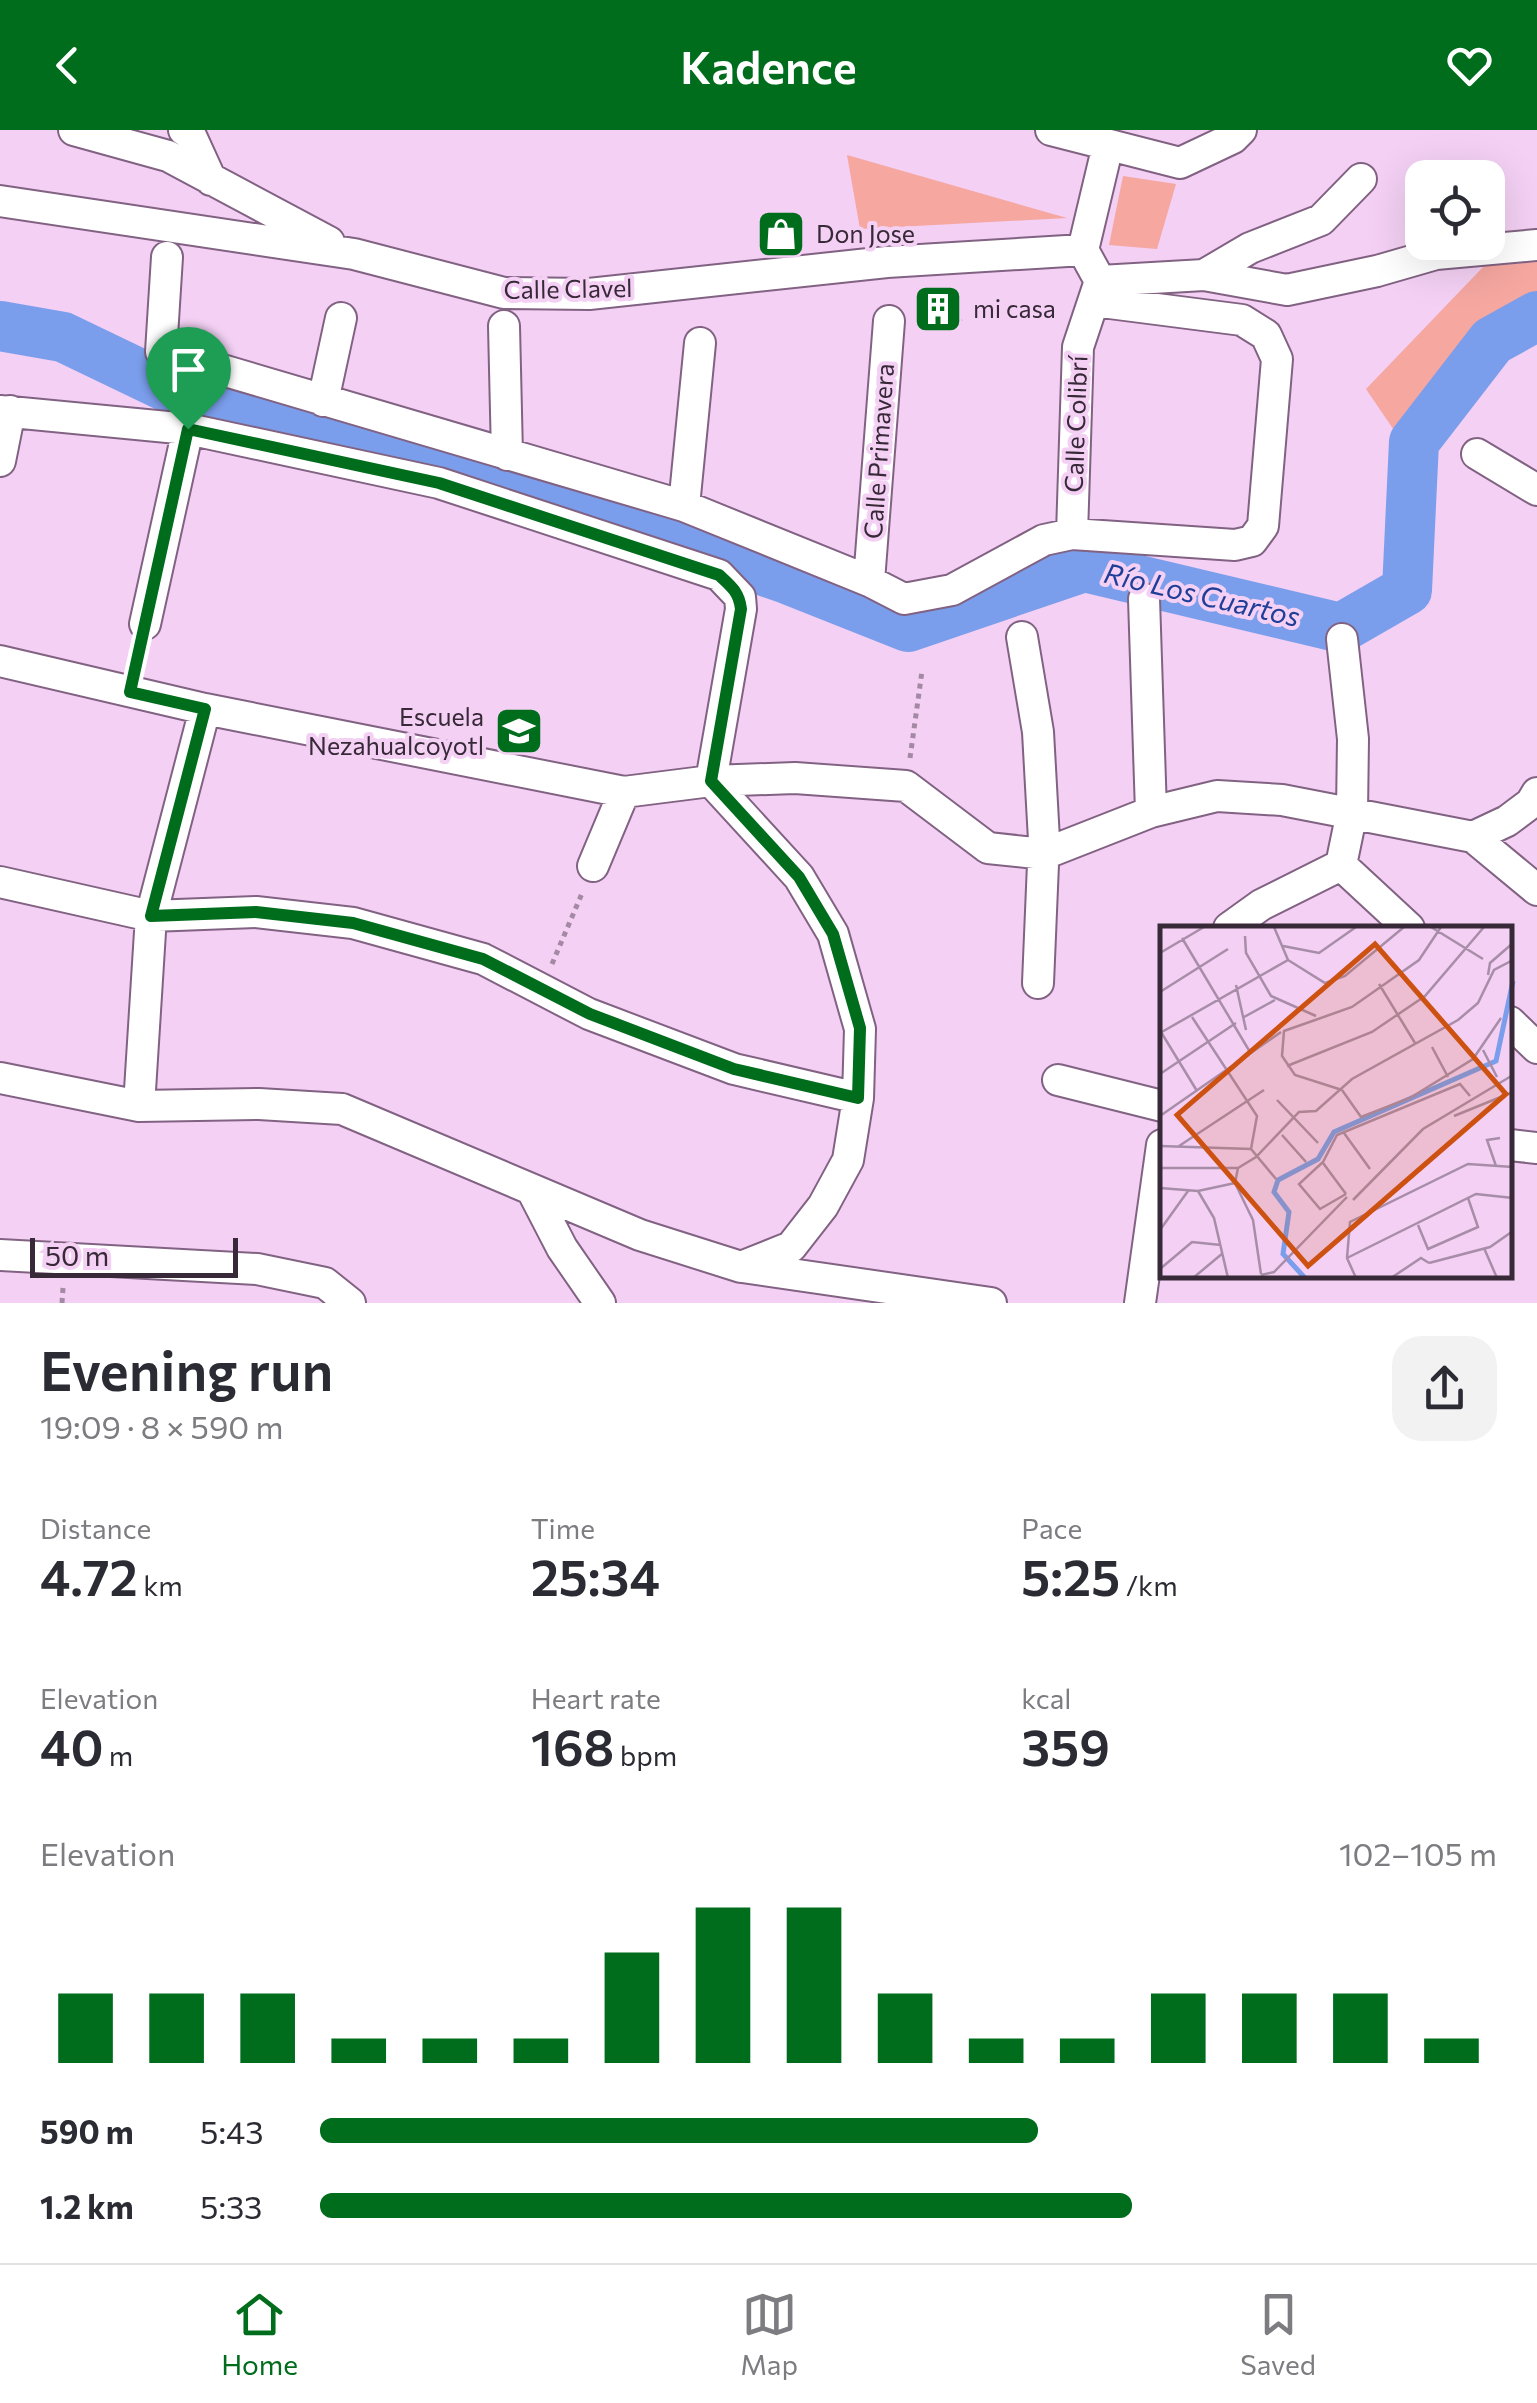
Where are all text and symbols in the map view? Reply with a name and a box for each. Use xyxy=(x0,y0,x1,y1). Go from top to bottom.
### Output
icon: back xyxy=(40,38,95,93)
text: Kadence xyxy=(680,38,857,93)
icon: heart xyxy=(1442,38,1497,93)
map controls xyxy=(1405,160,1505,260)
button: locate xyxy=(1405,160,1505,260)
shop icon: Don Jose xyxy=(755,208,807,260)
place label: Don Jose xyxy=(816,218,915,248)
street label: Calle Clavel xyxy=(503,272,633,304)
building icon: mi casa xyxy=(912,283,964,335)
place label: mi casa xyxy=(973,293,1056,323)
pin xyxy=(146,327,231,430)
icon: arrive xyxy=(161,342,216,397)
street label: Calle Colibrí xyxy=(1058,353,1092,493)
street label: Calle Primavera xyxy=(857,362,899,540)
water label: Río Los Cuartos xyxy=(1101,555,1303,633)
place label: Escuela Nezahualcoyotl xyxy=(308,701,484,760)
school or university icon: Escuela Nezahualcoyotl xyxy=(493,705,545,757)
inset map xyxy=(1160,926,1512,1278)
scale bar xyxy=(30,1233,238,1278)
text: 50 m xyxy=(45,1238,109,1272)
text: Evening run xyxy=(40,1335,333,1402)
button: share xyxy=(1392,1336,1497,1441)
text: 19:09 · 8 × 590 m xyxy=(40,1406,283,1446)
text: Distance xyxy=(40,1511,151,1545)
text: Time xyxy=(531,1511,595,1545)
text: Pace xyxy=(1021,1511,1082,1545)
text: 4.72 xyxy=(40,1545,138,1606)
text: 25:34 xyxy=(531,1545,660,1606)
text: 5:25 xyxy=(1021,1545,1120,1606)
text: km xyxy=(138,1568,183,1602)
text: /km xyxy=(1120,1568,1178,1602)
text: Elevation xyxy=(40,1681,158,1715)
text: Heart rate xyxy=(531,1681,661,1715)
text: kcal xyxy=(1021,1681,1071,1715)
text: 40 xyxy=(40,1715,103,1776)
text: 168 xyxy=(531,1715,614,1776)
text: 359 xyxy=(1021,1715,1110,1776)
text: m xyxy=(103,1738,133,1772)
text: bpm xyxy=(614,1738,677,1772)
text: Elevation xyxy=(40,1833,175,1873)
text: 102–105 m xyxy=(1339,1833,1497,1873)
text: 590 m xyxy=(40,2111,134,2151)
text: 5:43 xyxy=(200,2111,263,2151)
text: 1.2 km xyxy=(40,2186,134,2226)
text: 5:33 xyxy=(200,2186,262,2226)
tab: Home xyxy=(221,2287,298,2381)
tab: Map xyxy=(740,2287,798,2381)
tab: Saved xyxy=(1240,2287,1316,2381)

